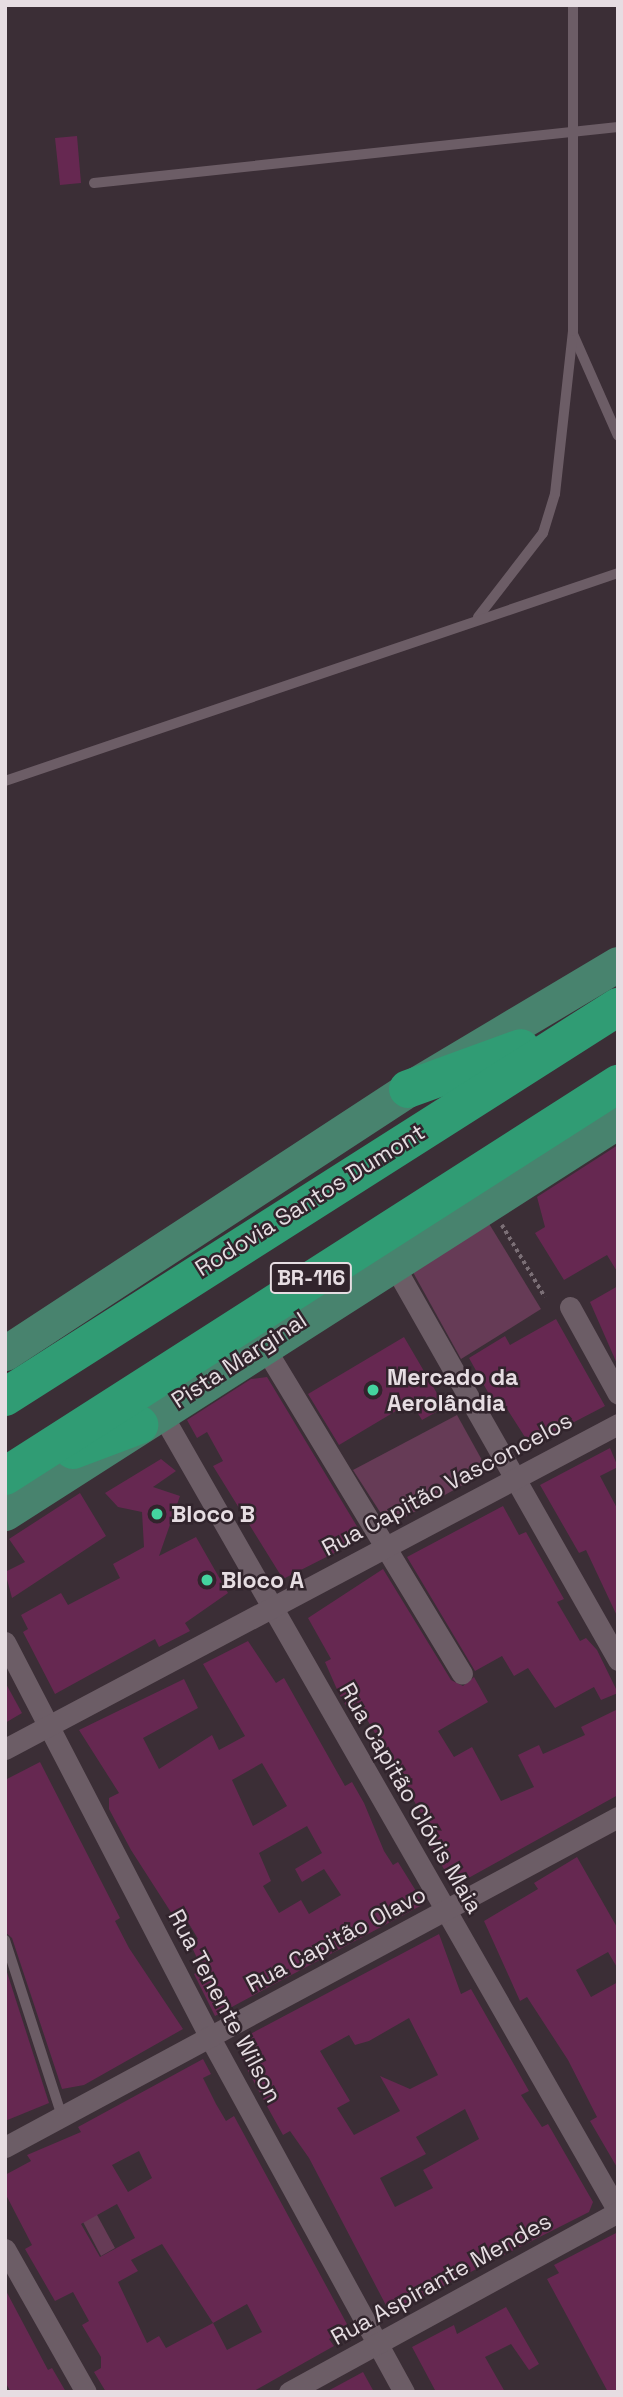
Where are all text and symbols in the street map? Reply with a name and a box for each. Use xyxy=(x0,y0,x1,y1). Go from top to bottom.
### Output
street label: Rodovia Santos Dumont xyxy=(190,1118,430,1282)
road number: BR-116 xyxy=(269,1260,353,1296)
street label: Pista Marginal xyxy=(166,1306,312,1414)
place label: Mercado da Aerolândia xyxy=(387,1363,518,1417)
marker: Mercado da Aerolândia xyxy=(365,1382,381,1398)
street label: Rua Capitão Vasconcelos xyxy=(317,1406,577,1562)
place label: Bloco B xyxy=(171,1500,255,1528)
marker: Bloco B xyxy=(149,1506,165,1522)
place label: Bloco A xyxy=(221,1566,304,1594)
marker: Bloco A xyxy=(199,1572,215,1588)
street label: Rua Capitão Clóvis Maia xyxy=(334,1678,488,1918)
street label: Rua Capitão Olavo xyxy=(241,1880,431,1998)
street label: Rua Tenente Wilson xyxy=(162,1904,288,2108)
street label: Rua Aspirante Mendes xyxy=(326,2207,556,2351)

